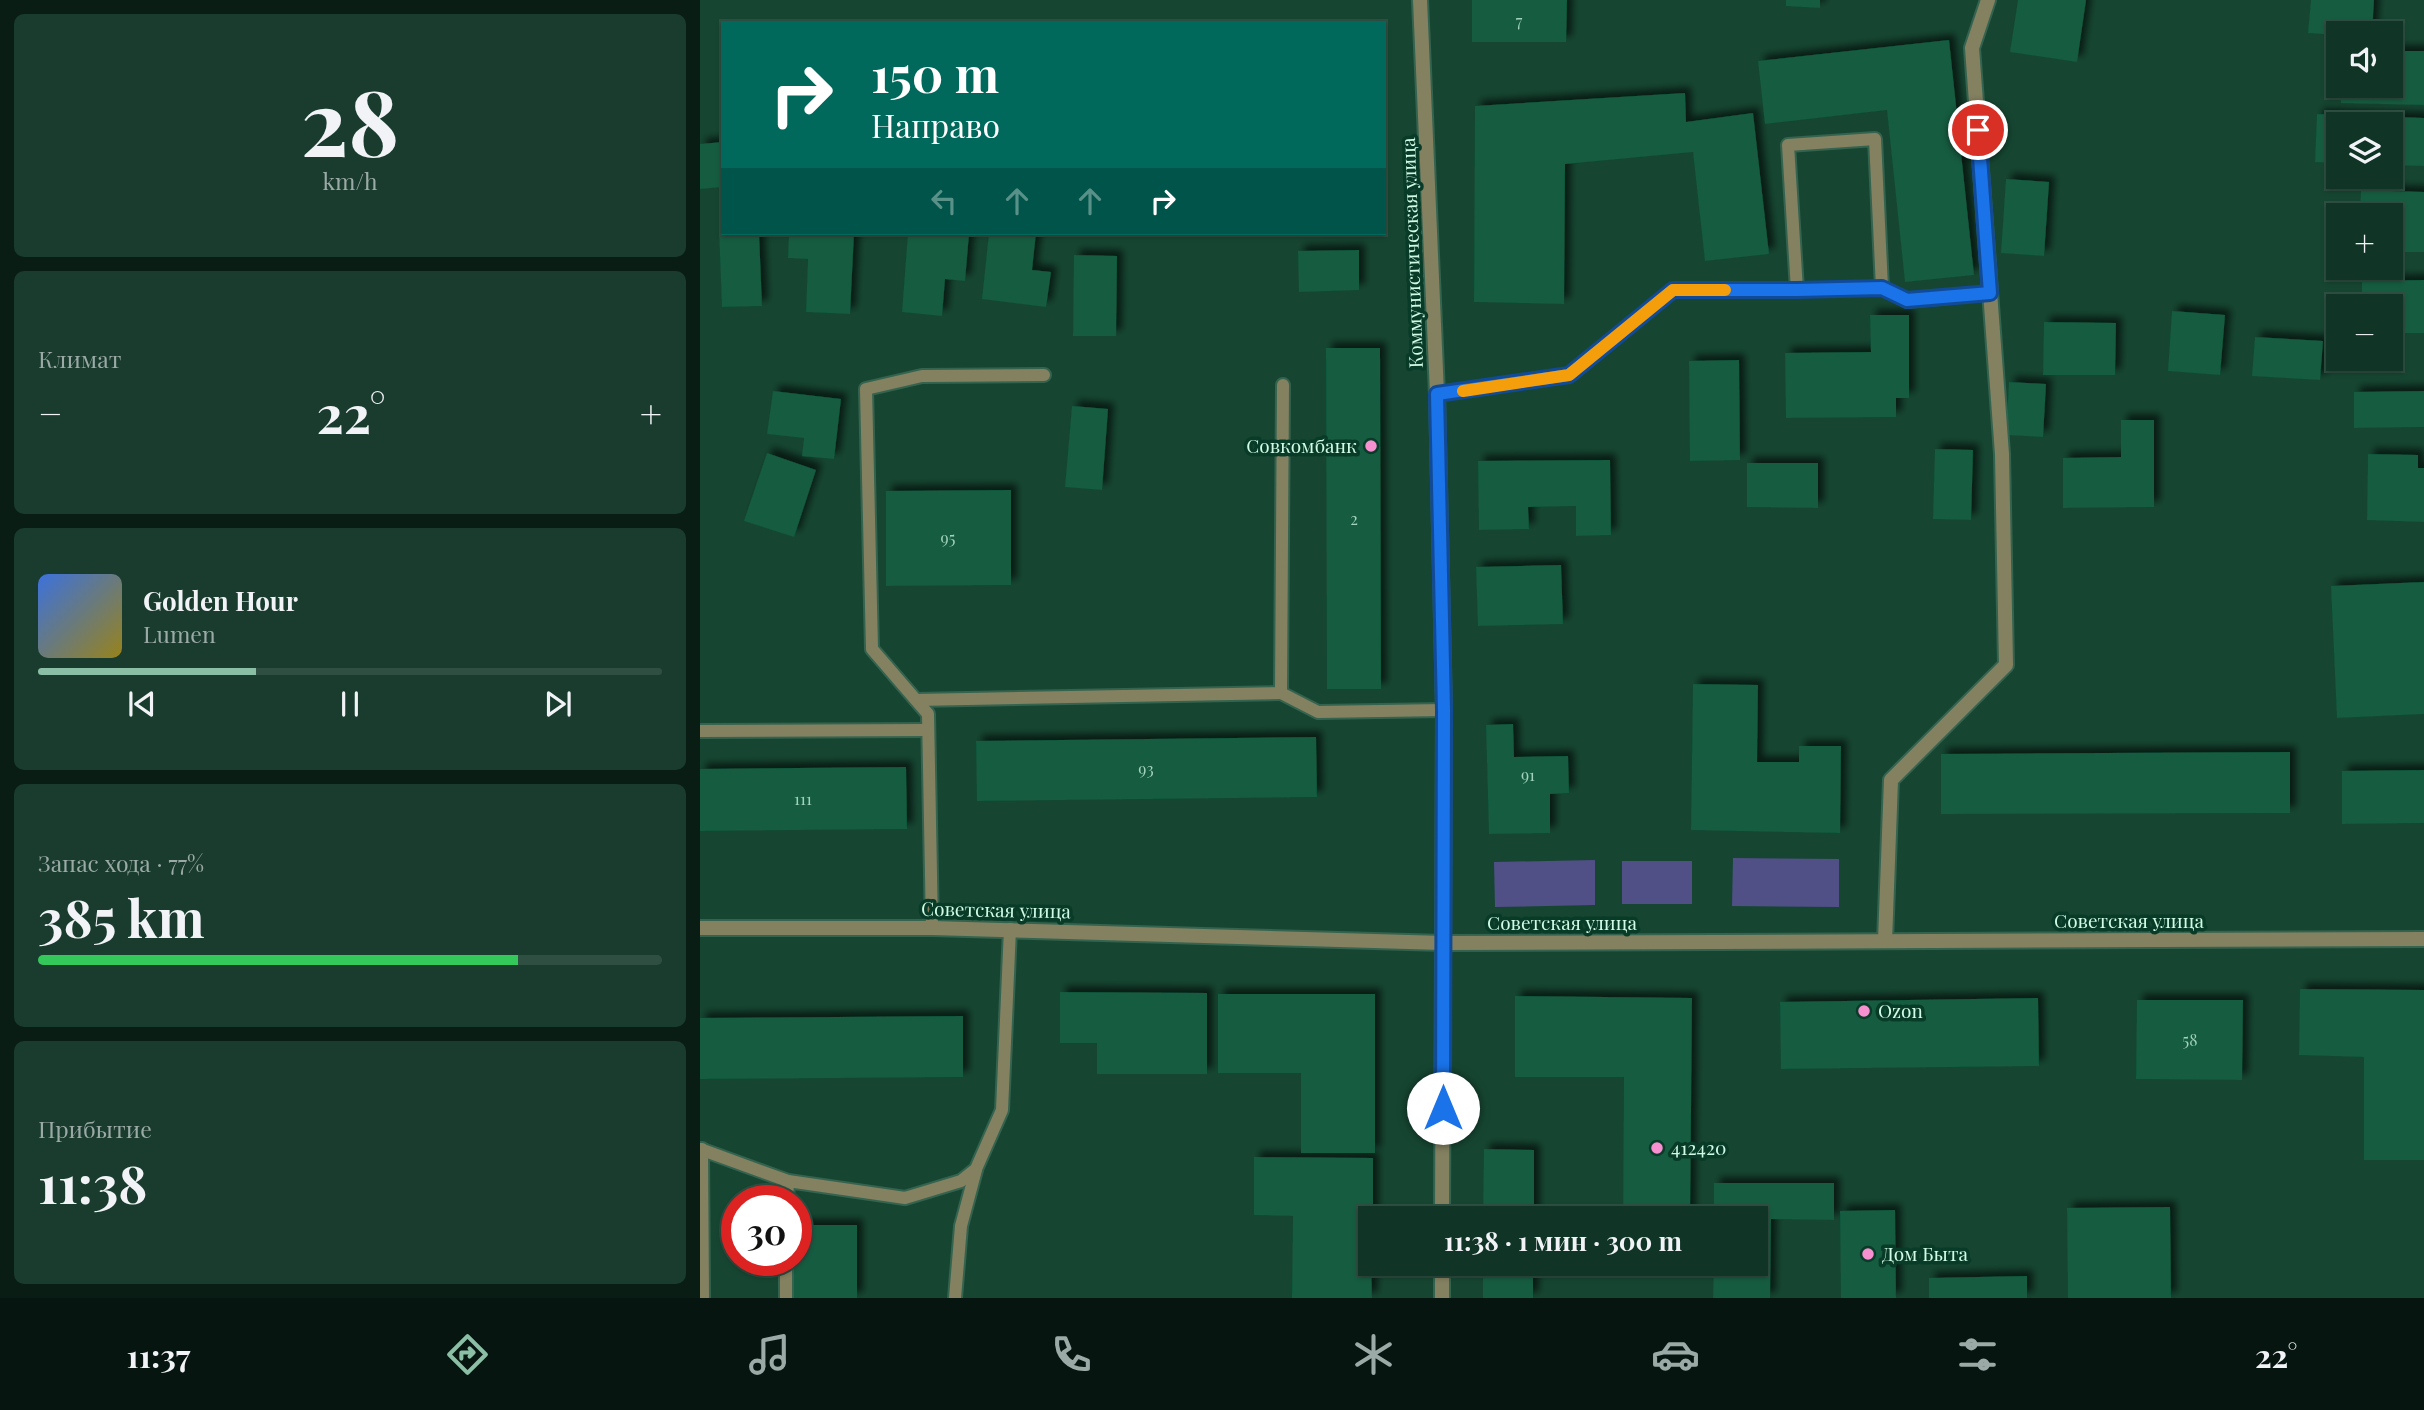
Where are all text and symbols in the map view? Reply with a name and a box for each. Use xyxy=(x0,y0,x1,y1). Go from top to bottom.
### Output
house number: 7 xyxy=(1516,10,1523,31)
map controls xyxy=(2326,21,2403,371)
button: sound xyxy=(2326,21,2403,98)
text: 150 m xyxy=(871,40,999,105)
icon: right xyxy=(756,49,847,140)
text: 28 xyxy=(301,59,399,180)
pin xyxy=(1948,100,2008,160)
text: Направо xyxy=(871,103,1000,146)
icon: arrive xyxy=(1959,111,1997,149)
button: layers xyxy=(2326,112,2403,189)
street label: Коммунистическая улица xyxy=(1394,137,1428,369)
text: km/h xyxy=(322,165,378,196)
icon: left xyxy=(925,182,963,220)
icon: ahead xyxy=(998,182,1036,220)
icon: ahead xyxy=(1071,182,1109,220)
icon: right xyxy=(1144,182,1182,220)
button: + xyxy=(2326,203,2403,280)
button: − xyxy=(2326,294,2403,371)
text: Климат xyxy=(38,343,121,374)
text: 22° xyxy=(317,378,386,447)
text: − xyxy=(38,387,63,438)
text: + xyxy=(640,387,662,438)
place label: Совкомбанк xyxy=(1246,432,1357,458)
marker: Совкомбанк xyxy=(1363,438,1379,454)
house number: 2 xyxy=(1350,508,1358,529)
house number: 95 xyxy=(941,527,955,548)
text: Golden Hour xyxy=(143,583,298,618)
text: Lumen xyxy=(143,618,216,649)
icon: previous xyxy=(123,685,161,723)
icon: pause xyxy=(331,685,369,723)
icon: next xyxy=(539,685,577,723)
house number: 93 xyxy=(1138,758,1154,779)
house number: 91 xyxy=(1521,764,1535,785)
house number: 111 xyxy=(794,788,812,809)
text: Запас хода · 77% xyxy=(38,847,204,878)
text: 385 km xyxy=(38,882,205,951)
street label: Советская улица xyxy=(921,895,1072,923)
street label: Советская улица xyxy=(2054,907,2204,933)
street label: Советская улица xyxy=(1487,909,1637,935)
place label: Ozon xyxy=(1878,997,1924,1023)
marker: Ozon xyxy=(1856,1003,1872,1019)
house number: 58 xyxy=(2183,1029,2197,1050)
position arrow xyxy=(1406,1071,1480,1145)
text: Прибытие xyxy=(38,1113,152,1144)
place label: 412420 xyxy=(1671,1134,1726,1160)
marker: 412420 xyxy=(1649,1140,1665,1156)
text: 11:38 xyxy=(38,1148,147,1217)
speed limit sign: 30 xyxy=(721,1185,812,1276)
text: 11:38 · 1 мин · 300 m xyxy=(1444,1223,1682,1258)
place label: Дом Быта xyxy=(1882,1240,1969,1266)
marker: Дом Быта xyxy=(1860,1246,1876,1262)
icon: directions xyxy=(443,1330,492,1379)
icon: music xyxy=(745,1330,794,1379)
icon: phone xyxy=(1047,1330,1096,1379)
icon: climate xyxy=(1349,1330,1398,1379)
icon: car xyxy=(1651,1330,1700,1379)
icon: filters xyxy=(1953,1330,2002,1379)
text: 11:37 xyxy=(126,1333,190,1376)
text: 22° xyxy=(2255,1333,2297,1376)

